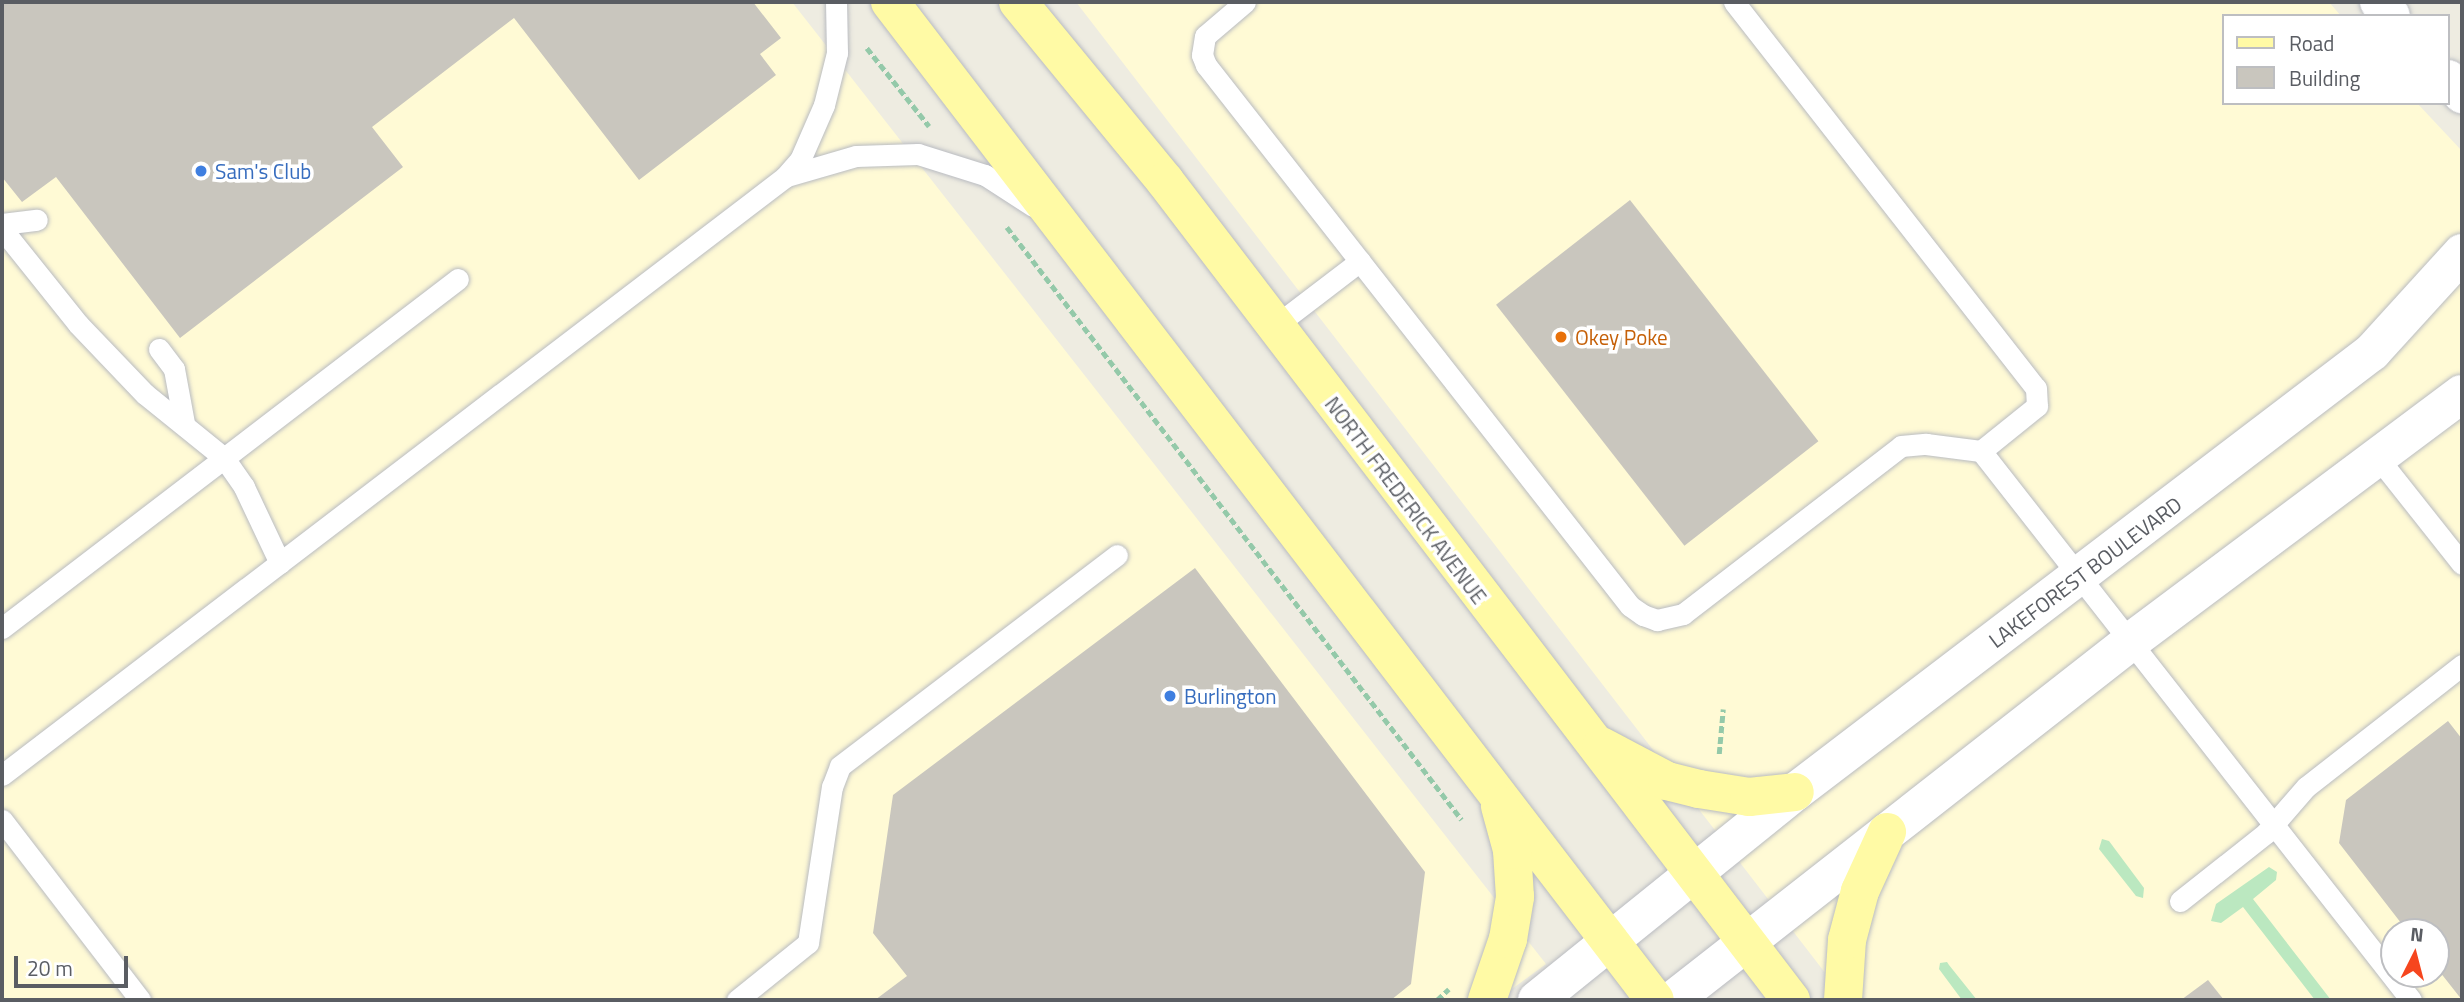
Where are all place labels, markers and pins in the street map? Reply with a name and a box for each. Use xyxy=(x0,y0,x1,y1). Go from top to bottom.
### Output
place label: Sam's Club xyxy=(215,158,311,184)
marker: Sam's Club xyxy=(193,163,209,179)
place label: Okey Poke xyxy=(1575,324,1668,350)
marker: Okey Poke xyxy=(1553,329,1569,345)
place label: Burlington xyxy=(1184,683,1277,709)
marker: Burlington xyxy=(1162,688,1178,704)

